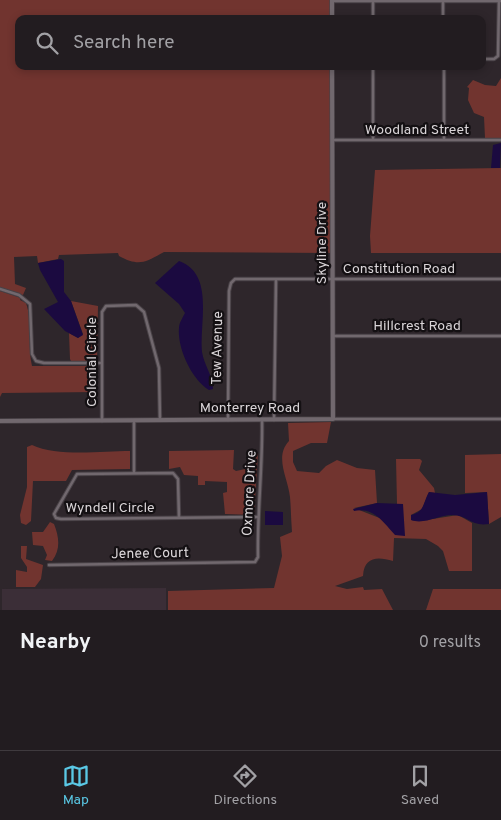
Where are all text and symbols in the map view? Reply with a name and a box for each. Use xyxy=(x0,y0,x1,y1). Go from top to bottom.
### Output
search box xyxy=(15,15,486,70)
icon: search xyxy=(33,29,61,57)
text: Search here xyxy=(73,31,175,55)
street label: Woodland Street xyxy=(365,122,469,139)
street label: Skyline Drive xyxy=(314,202,331,284)
street label: Constitution Road xyxy=(343,261,455,278)
street label: Tew Avenue xyxy=(209,311,227,385)
street label: Colonial Circle xyxy=(84,317,101,407)
street label: Hillcrest Road xyxy=(373,318,461,335)
street label: Monterrey Road xyxy=(200,400,300,417)
street label: Oxmore Drive xyxy=(239,450,261,536)
street label: Wyndell Circle xyxy=(65,500,155,517)
street label: Jenee Court xyxy=(111,545,189,563)
text: Nearby xyxy=(20,629,91,656)
text: 0 results xyxy=(419,633,481,653)
tab: Map xyxy=(62,762,90,809)
tab: Directions xyxy=(213,762,277,809)
tab: Saved xyxy=(401,762,439,809)

